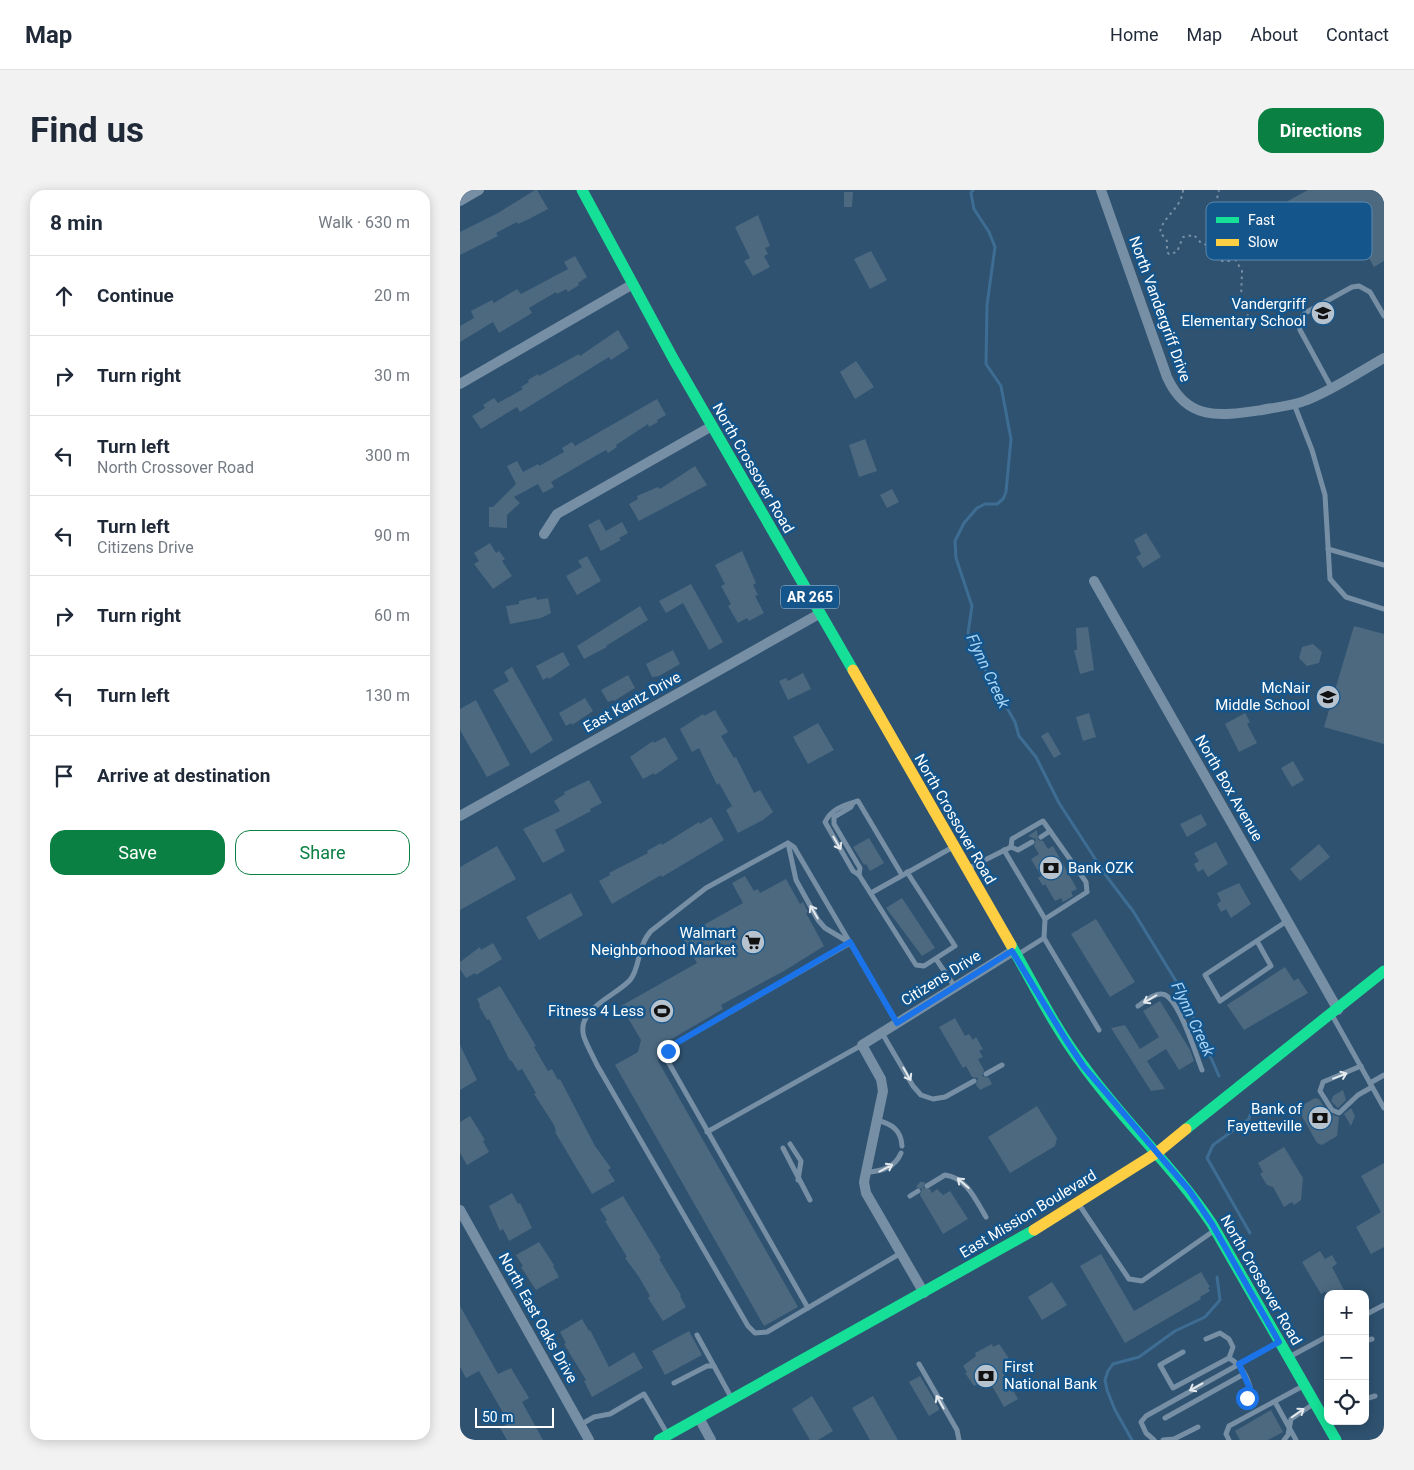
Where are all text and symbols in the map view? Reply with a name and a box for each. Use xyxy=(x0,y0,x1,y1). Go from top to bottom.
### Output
text: Map xyxy=(25,21,72,49)
text: Home xyxy=(1110,24,1159,45)
text: Map xyxy=(1187,24,1222,45)
text: About xyxy=(1250,24,1298,45)
text: Contact xyxy=(1326,24,1389,45)
button: Directions xyxy=(1258,108,1384,153)
text: Find us xyxy=(30,110,144,151)
legend xyxy=(1206,202,1372,260)
text: 8 min xyxy=(50,211,103,235)
text: Fast xyxy=(1248,212,1275,228)
text: Walk · 630 m xyxy=(318,213,410,232)
street label: North Vandergriff Drive xyxy=(1125,234,1195,384)
text: Slow xyxy=(1248,234,1279,250)
icon: ahead xyxy=(50,282,78,310)
text: Continue xyxy=(97,284,174,307)
text: 20 m xyxy=(374,286,410,305)
place label: Vandergriff Elementary School xyxy=(1182,295,1307,330)
school or university icon: Vandergriff Elementary School xyxy=(1310,300,1336,326)
icon: right xyxy=(50,362,78,390)
text: Turn right xyxy=(97,364,181,387)
text: 30 m xyxy=(374,366,410,385)
street label: North Crossover Road xyxy=(708,400,798,536)
text: Turn left xyxy=(97,435,170,458)
icon: left xyxy=(50,442,78,470)
text: 300 m xyxy=(365,446,410,465)
text: North Crossover Road xyxy=(97,458,254,477)
text: Turn left xyxy=(97,515,170,538)
icon: left xyxy=(50,522,78,550)
text: 90 m xyxy=(374,526,410,545)
text: Citizens Drive xyxy=(97,538,194,557)
road number: AR 265 xyxy=(781,586,839,608)
icon: right xyxy=(50,602,78,630)
text: Turn right xyxy=(97,604,181,627)
text: 60 m xyxy=(374,606,410,625)
water label: Flynn Creek xyxy=(962,631,1014,712)
street label: East Kantz Drive xyxy=(580,668,684,736)
place label: McNair Middle School xyxy=(1215,679,1310,714)
icon: left xyxy=(50,682,78,710)
text: Turn left xyxy=(97,684,170,707)
school or university icon: McNair Middle School xyxy=(1315,684,1341,710)
text: 130 m xyxy=(365,686,410,705)
street label: North Box Avenue xyxy=(1191,732,1267,844)
street label: North Crossover Road xyxy=(910,751,1000,887)
icon: arrive xyxy=(50,762,78,790)
text: Arrive at destination xyxy=(97,764,270,787)
button: Save xyxy=(50,830,225,875)
button: Share xyxy=(235,830,410,875)
one-way arrow xyxy=(832,835,842,849)
bank icon: Bank OZK xyxy=(1038,855,1064,881)
place label: Bank OZK xyxy=(1068,859,1134,877)
one-way arrow xyxy=(808,905,818,919)
place label: Walmart Neighborhood Market xyxy=(591,924,736,959)
supermarket icon: Walmart Neighborhood Market xyxy=(740,929,766,955)
street label: Citizens Drive xyxy=(898,946,984,1010)
water label: Flynn Creek xyxy=(1167,979,1219,1060)
one-way arrow xyxy=(1144,994,1158,1004)
sports icon: Fitness 4 Less xyxy=(649,998,675,1024)
place label: Fitness 4 Less xyxy=(548,1002,644,1020)
route end xyxy=(657,1040,680,1063)
one-way arrow xyxy=(902,1067,912,1081)
one-way arrow xyxy=(1332,1071,1347,1080)
place label: Bank of Fayetteville xyxy=(1227,1100,1303,1135)
bank icon: Bank of Fayetteville xyxy=(1307,1105,1333,1131)
one-way arrow xyxy=(878,1163,893,1173)
street label: East Mission Boulevard xyxy=(957,1166,1099,1262)
one-way arrow xyxy=(956,1177,969,1189)
street label: North Crossover Road xyxy=(1216,1212,1306,1348)
street label: North East Oaks Drive xyxy=(495,1250,581,1386)
map controls xyxy=(1324,1290,1369,1425)
button: + xyxy=(1324,1290,1369,1335)
button: − xyxy=(1324,1335,1369,1380)
place label: First National Bank xyxy=(1004,1358,1098,1393)
bank icon: First National Bank xyxy=(973,1363,999,1389)
button: locate xyxy=(1324,1380,1369,1425)
one-way arrow xyxy=(1190,1383,1204,1393)
route start xyxy=(1236,1387,1259,1410)
one-way arrow xyxy=(935,1395,945,1409)
scale bar xyxy=(475,1405,554,1428)
one-way arrow xyxy=(1291,1408,1305,1418)
text: 50 m xyxy=(482,1409,514,1425)

